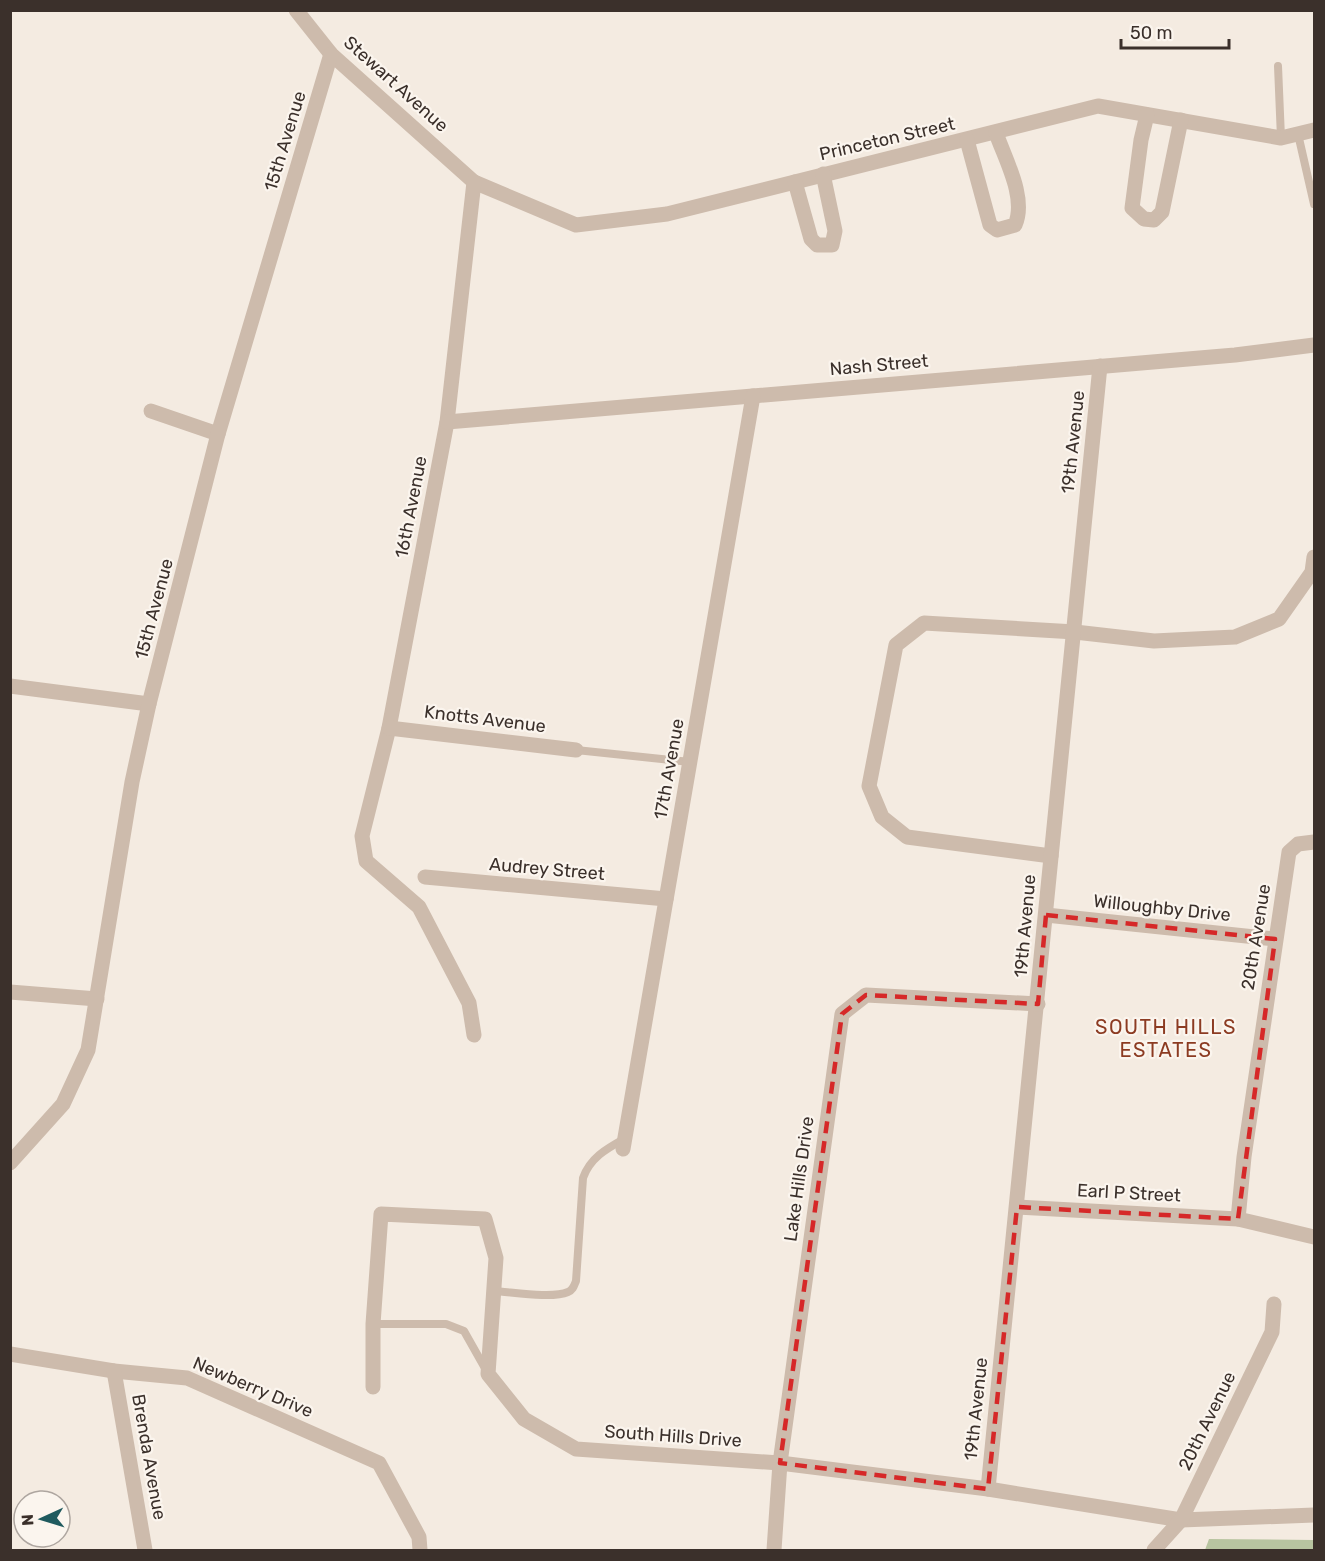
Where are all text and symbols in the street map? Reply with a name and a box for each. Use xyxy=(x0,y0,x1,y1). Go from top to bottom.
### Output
scale bar xyxy=(1121,12,1229,50)
text: 50 m xyxy=(1130,22,1173,44)
street label: Stewart Avenue xyxy=(339,31,453,137)
street label: 15th Avenue xyxy=(259,88,311,194)
street label: Princeton Street xyxy=(817,113,957,165)
street label: Nash Street xyxy=(829,350,929,380)
street label: 19th Avenue xyxy=(1057,389,1089,495)
street label: 16th Avenue xyxy=(390,454,432,560)
street label: 15th Avenue xyxy=(130,556,178,662)
street label: Knotts Avenue xyxy=(423,701,547,737)
street label: 17th Avenue xyxy=(649,717,689,821)
street label: Audrey Street xyxy=(488,853,606,885)
street label: 19th Avenue xyxy=(1010,874,1040,978)
street label: 20th Avenue xyxy=(1237,882,1275,992)
street label: Willoughby Drive xyxy=(1092,890,1232,926)
district label: SOUTH HILLS ESTATES xyxy=(1095,1015,1237,1062)
street label: Lake Hills Drive xyxy=(779,1115,819,1243)
street label: Earl P Street xyxy=(1076,1179,1182,1207)
street label: Newberry Drive xyxy=(190,1352,316,1422)
street label: 19th Avenue xyxy=(960,1356,992,1462)
street label: 20th Avenue xyxy=(1174,1368,1240,1474)
street label: Brenda Avenue xyxy=(127,1392,171,1522)
street label: South Hills Drive xyxy=(604,1420,742,1452)
north arrow xyxy=(12,1489,72,1549)
text: N xyxy=(18,1514,37,1526)

